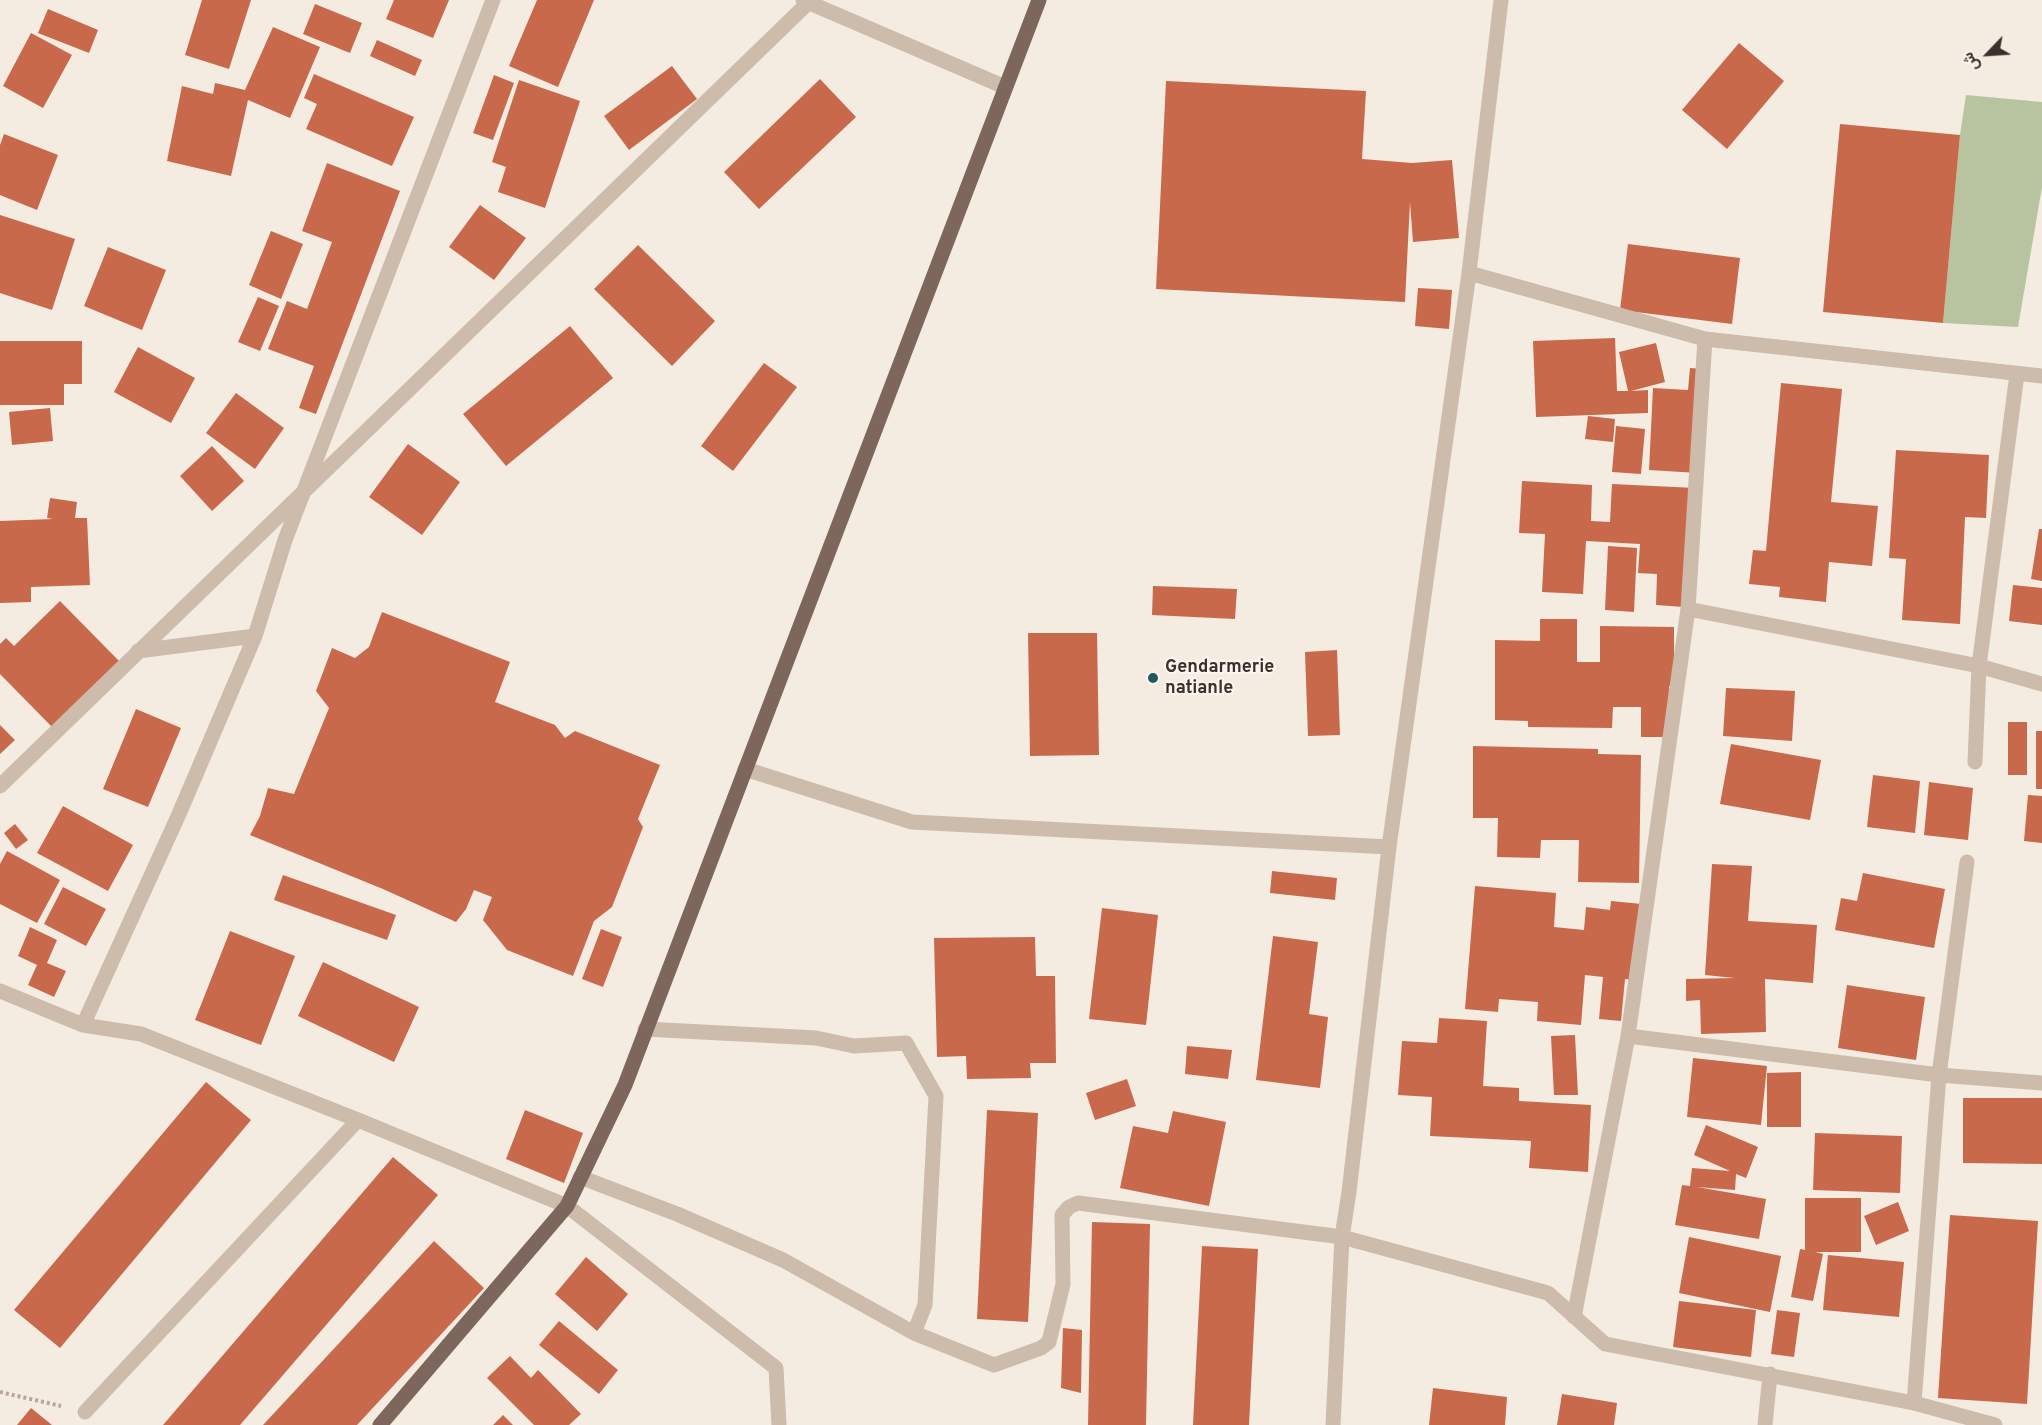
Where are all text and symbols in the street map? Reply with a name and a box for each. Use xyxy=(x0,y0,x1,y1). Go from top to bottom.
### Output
north arrow xyxy=(1958,24,2018,84)
text: ش xyxy=(1959,49,1985,75)
place label: Gendarmerie natianle xyxy=(1165,657,1274,700)
marker: Gendarmerie natianle xyxy=(1146,671,1160,685)

